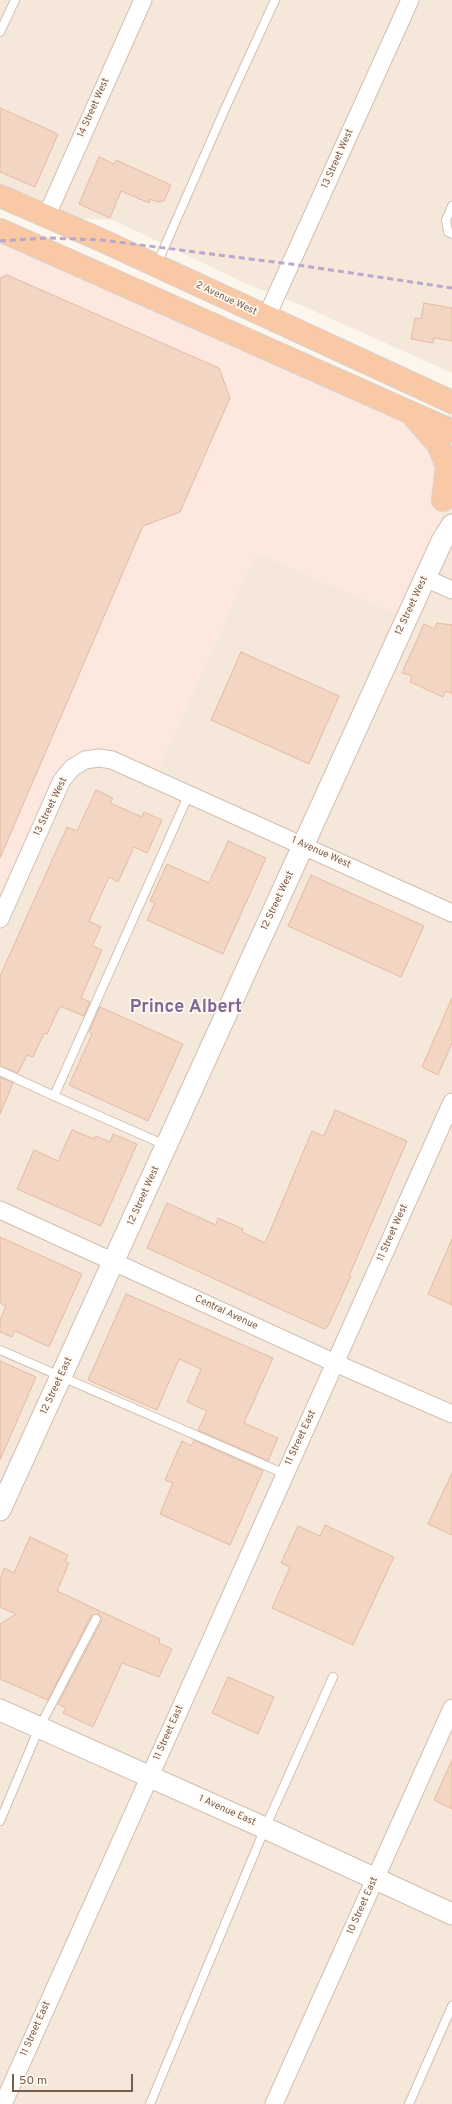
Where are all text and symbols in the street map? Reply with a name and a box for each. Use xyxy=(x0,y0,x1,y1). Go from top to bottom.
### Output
street label: 14 Street West xyxy=(76,76,112,140)
street label: 13 Street West xyxy=(320,127,356,191)
street label: 2 Avenue West xyxy=(194,280,258,318)
street label: 12 Street West xyxy=(393,574,431,638)
street label: 13 Street West xyxy=(32,776,70,838)
street label: 1 Avenue West xyxy=(289,835,353,871)
street label: 12 Street West xyxy=(259,869,297,933)
district label: Prince Albert xyxy=(130,997,242,1019)
street label: 12 Street West xyxy=(126,1164,162,1228)
street label: 11 Street West xyxy=(375,1202,411,1264)
street label: Central Avenue xyxy=(193,1293,259,1333)
street label: 12 Street East xyxy=(39,1356,75,1416)
street label: 11 Street East xyxy=(283,1409,319,1467)
street label: 11 Street East xyxy=(151,1703,187,1763)
street label: 1 Avenue East xyxy=(197,1793,257,1829)
street label: 10 Street East xyxy=(345,1875,381,1937)
street label: 11 Street East xyxy=(18,1999,54,2059)
scale bar xyxy=(14,2066,135,2092)
text: 50 m xyxy=(19,2073,47,2089)

